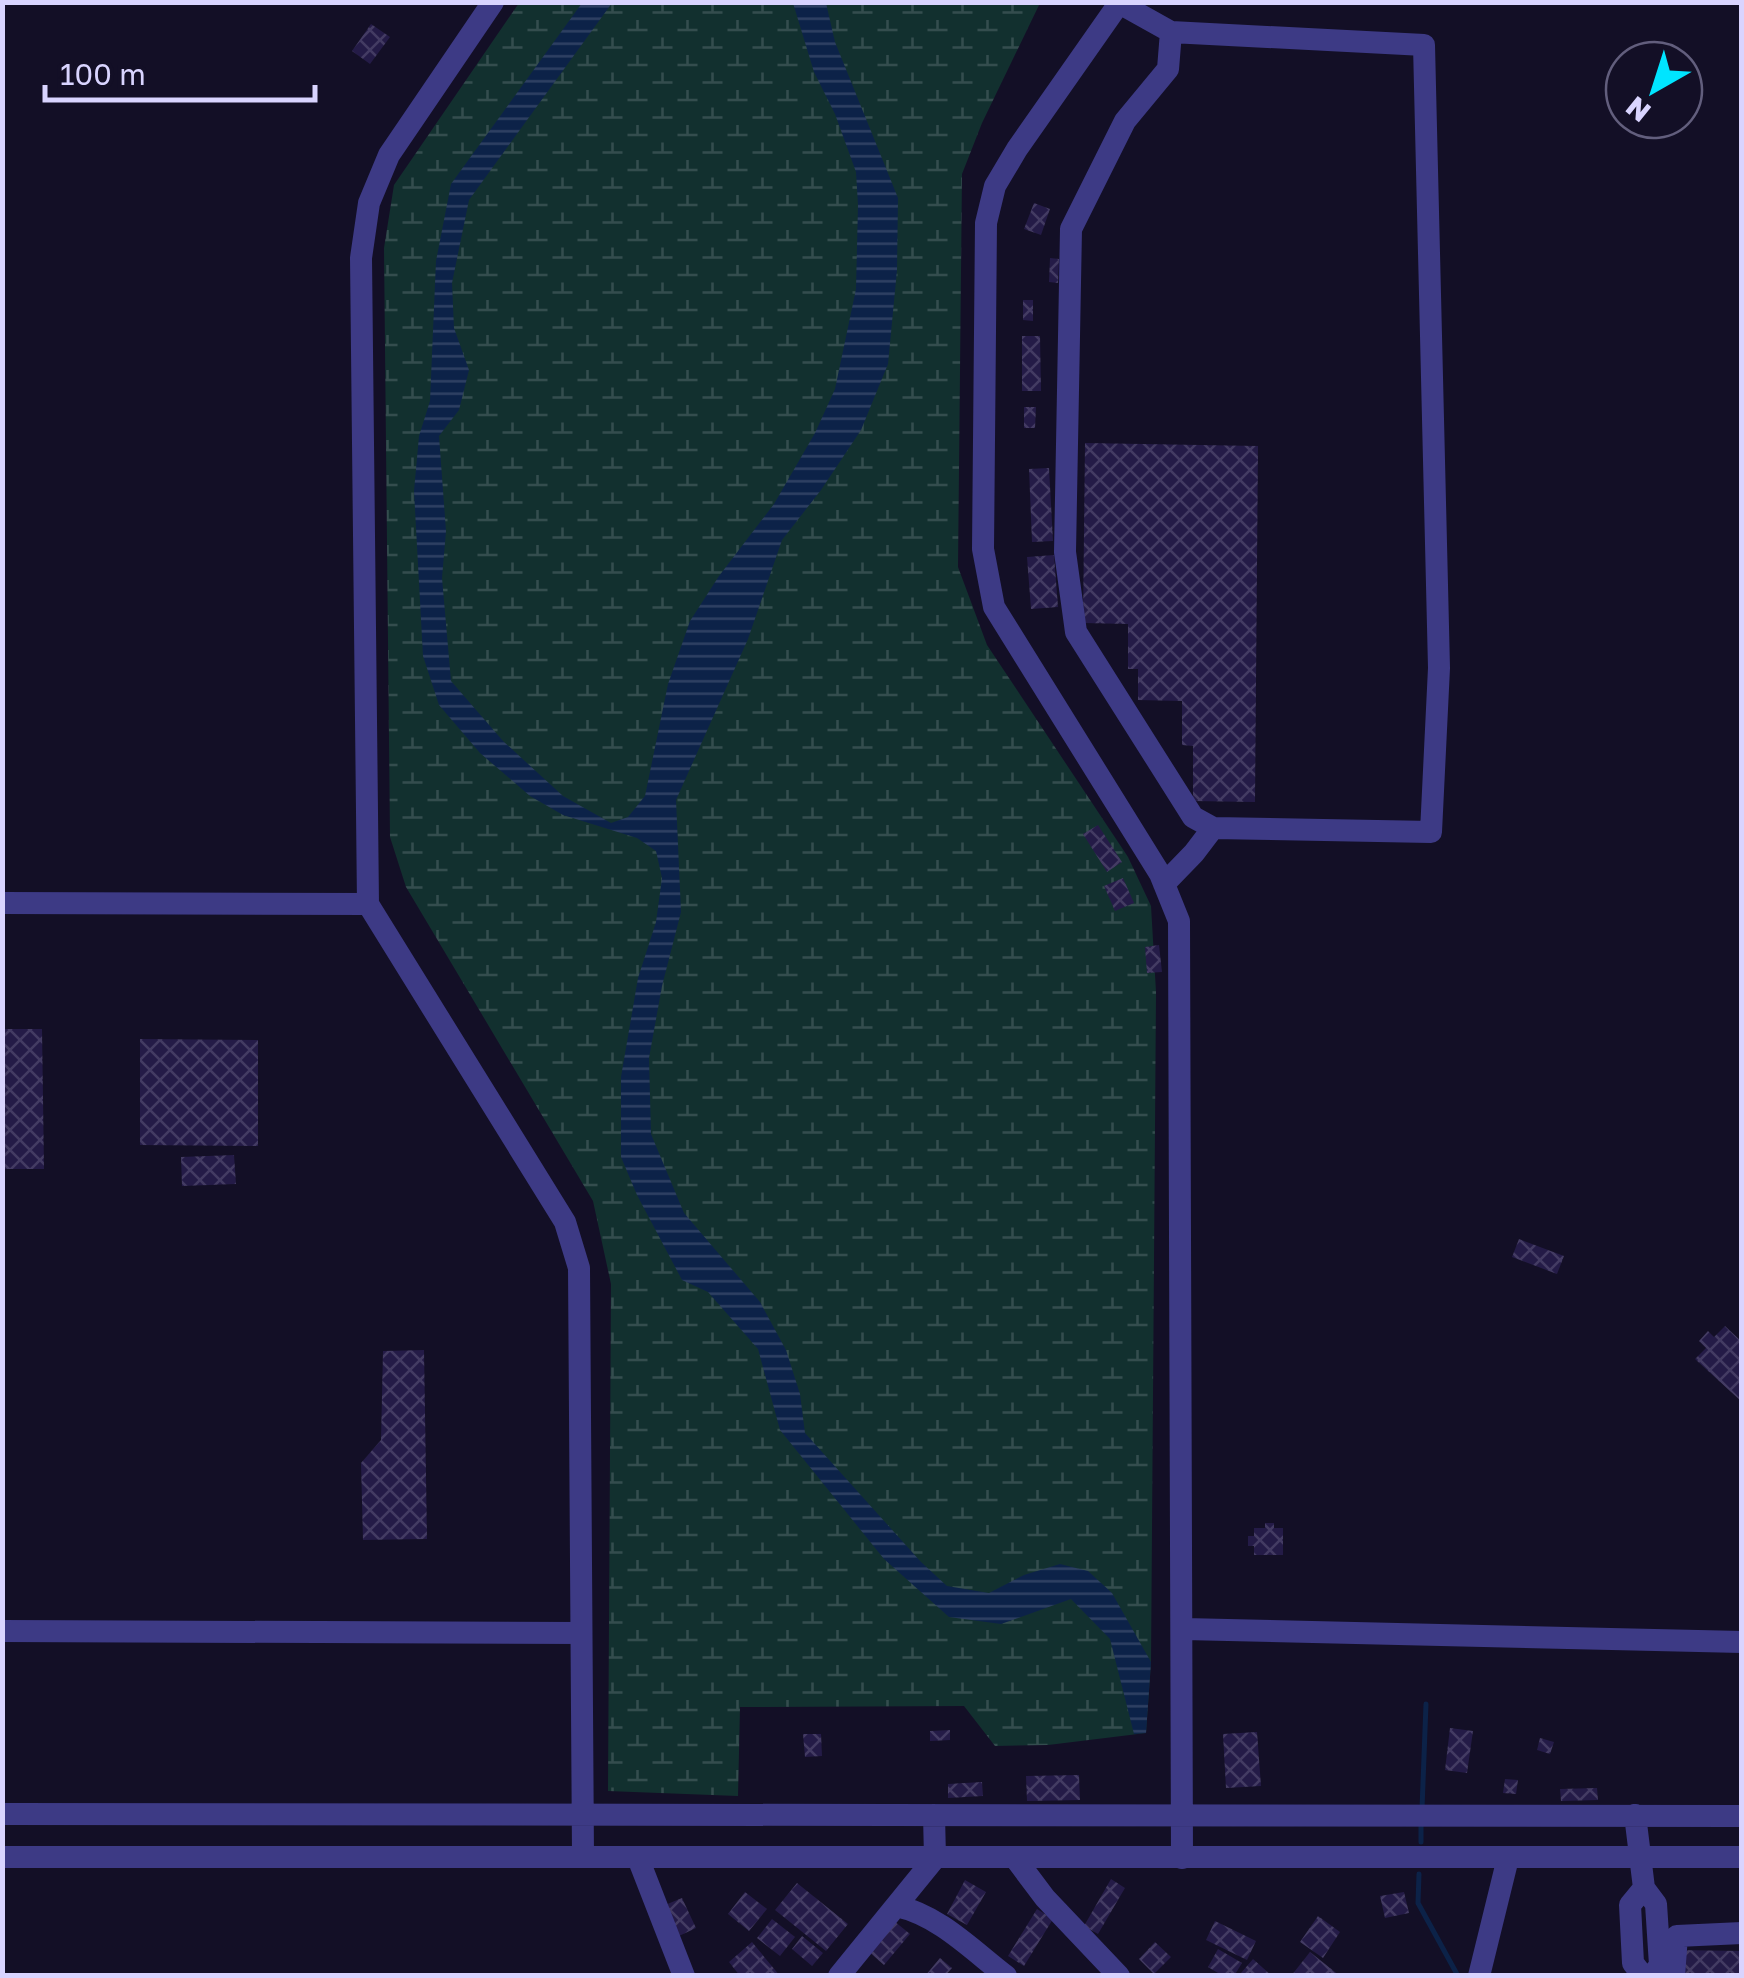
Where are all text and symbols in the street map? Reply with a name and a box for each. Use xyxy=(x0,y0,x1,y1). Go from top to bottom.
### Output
scale bar xyxy=(45,40,315,102)
north arrow xyxy=(1604,40,1704,140)
text: 100 m xyxy=(60,56,146,92)
text: N xyxy=(1619,90,1657,129)

